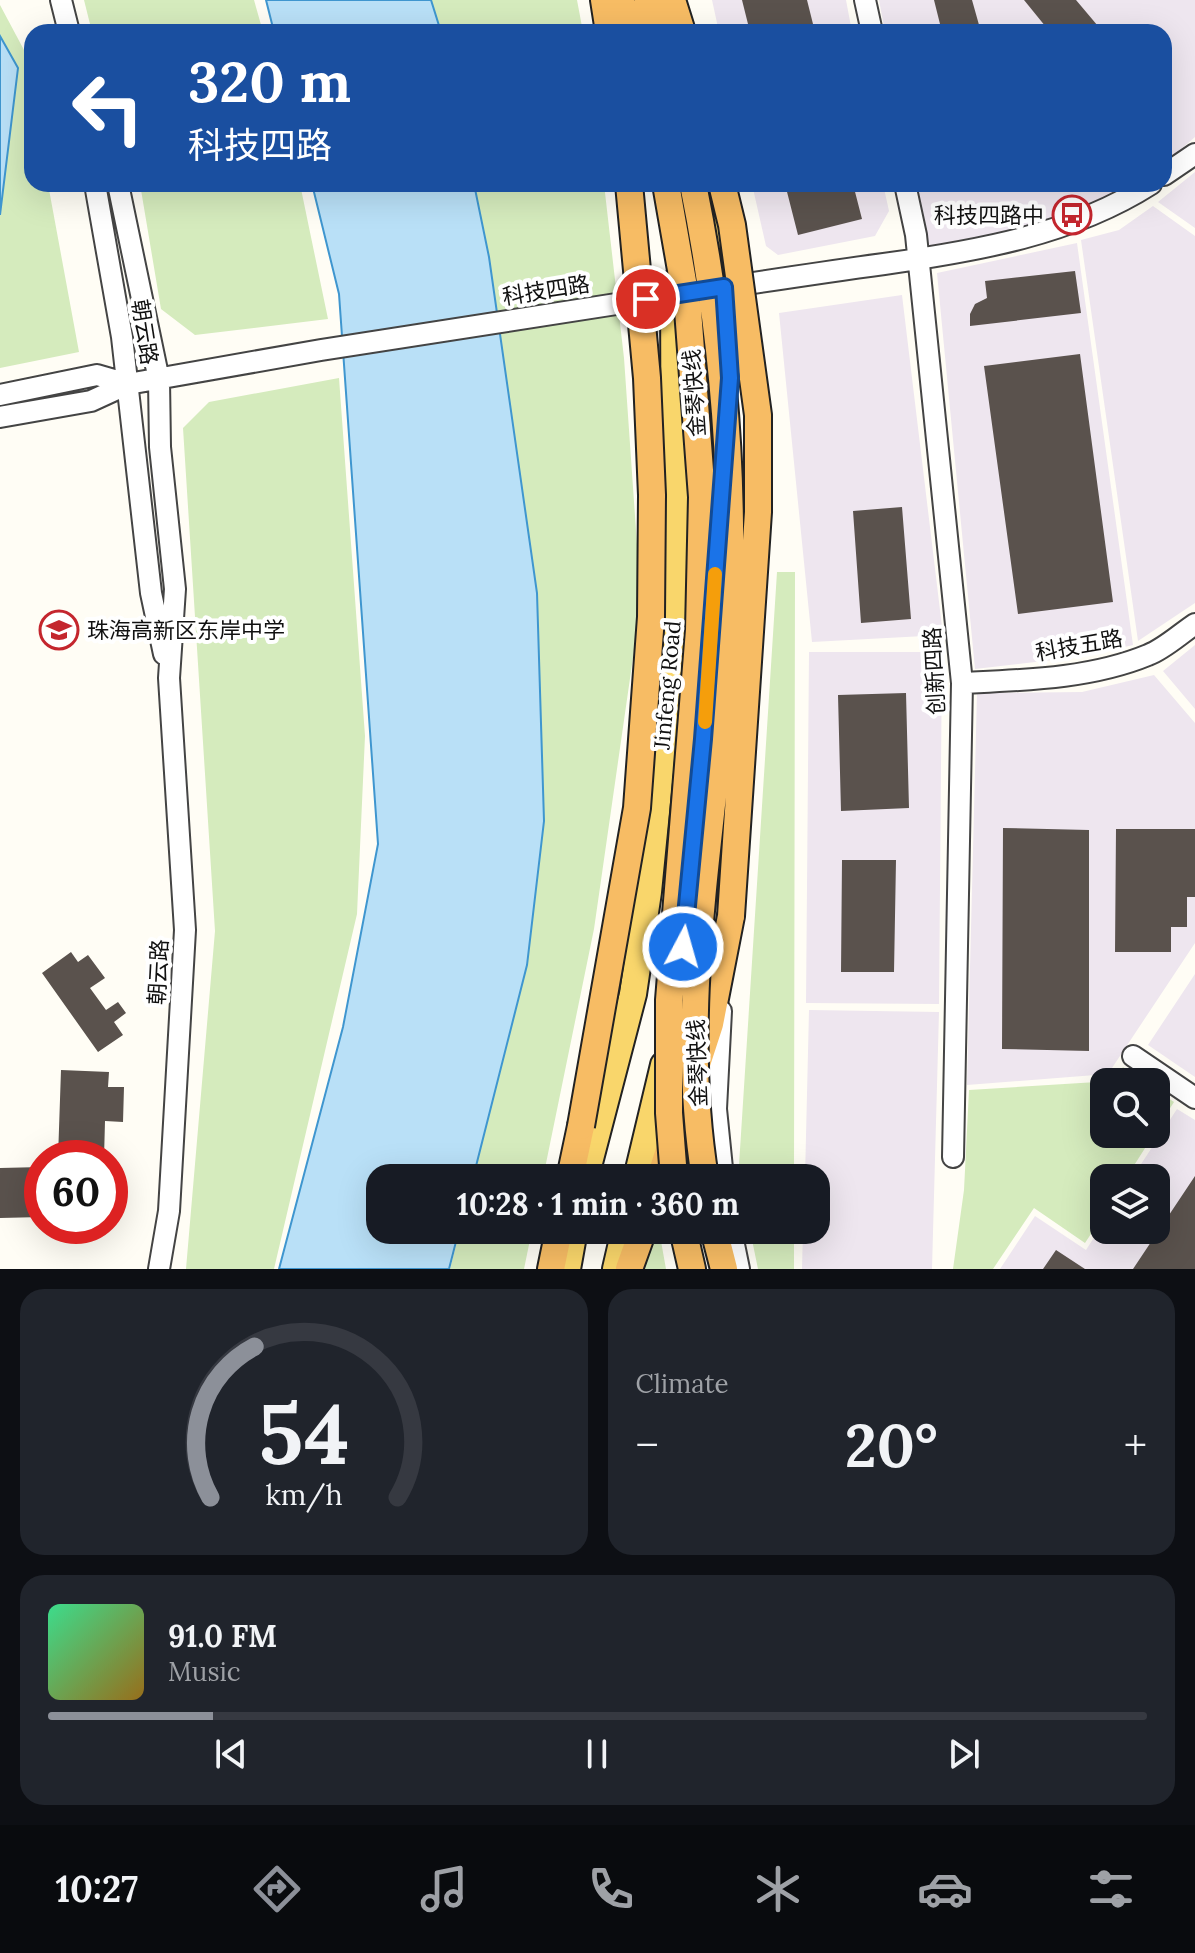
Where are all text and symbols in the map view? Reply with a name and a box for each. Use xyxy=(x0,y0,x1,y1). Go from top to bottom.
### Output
text: 320 m xyxy=(188,46,351,117)
icon: left xyxy=(56,56,160,160)
text: 科技四路 xyxy=(188,122,332,168)
bus stop icon: 科技四路中 xyxy=(1051,194,1093,236)
place label: 科技四路中 xyxy=(934,201,1044,229)
pin xyxy=(612,265,680,333)
street label: 科技四路 xyxy=(500,269,592,311)
icon: arrive xyxy=(624,277,668,321)
street label: 朝云路 xyxy=(126,297,164,367)
street label: 金琴快线 xyxy=(677,348,711,438)
school or university icon: 珠海高新区东岸中学 xyxy=(38,609,80,651)
place label: 珠海高新区东岸中学 xyxy=(87,616,285,644)
street label: Jinfeng Road xyxy=(647,619,687,752)
street label: 科技五路 xyxy=(1033,624,1125,666)
street label: 创新四路 xyxy=(918,626,950,716)
position arrow xyxy=(641,905,725,989)
street label: 朝云路 xyxy=(142,938,174,1006)
street label: 金琴快线 xyxy=(681,1019,713,1107)
map controls xyxy=(1090,1068,1170,1244)
button: search xyxy=(1090,1068,1170,1148)
speed limit sign: 60 xyxy=(24,1140,128,1244)
button: layers xyxy=(1090,1164,1170,1244)
text: 10:28 · 1 min · 360 m xyxy=(457,1185,739,1223)
text: Climate xyxy=(636,1367,729,1400)
text: 54 xyxy=(258,1380,349,1487)
text: 20° xyxy=(845,1407,938,1483)
text: − xyxy=(636,1417,659,1473)
text: + xyxy=(1124,1417,1147,1473)
text: km/h xyxy=(265,1476,342,1513)
text: 91.0 FM xyxy=(168,1617,277,1655)
text: Music xyxy=(168,1655,241,1688)
icon: previous xyxy=(209,1732,253,1776)
icon: pause xyxy=(575,1732,619,1776)
icon: next xyxy=(942,1732,986,1776)
icon: directions xyxy=(249,1861,305,1917)
icon: music xyxy=(416,1861,472,1917)
icon: phone xyxy=(583,1861,639,1917)
icon: climate xyxy=(750,1861,806,1917)
icon: car xyxy=(917,1861,973,1917)
icon: filters xyxy=(1083,1861,1139,1917)
text: 10:27 xyxy=(55,1866,138,1912)

